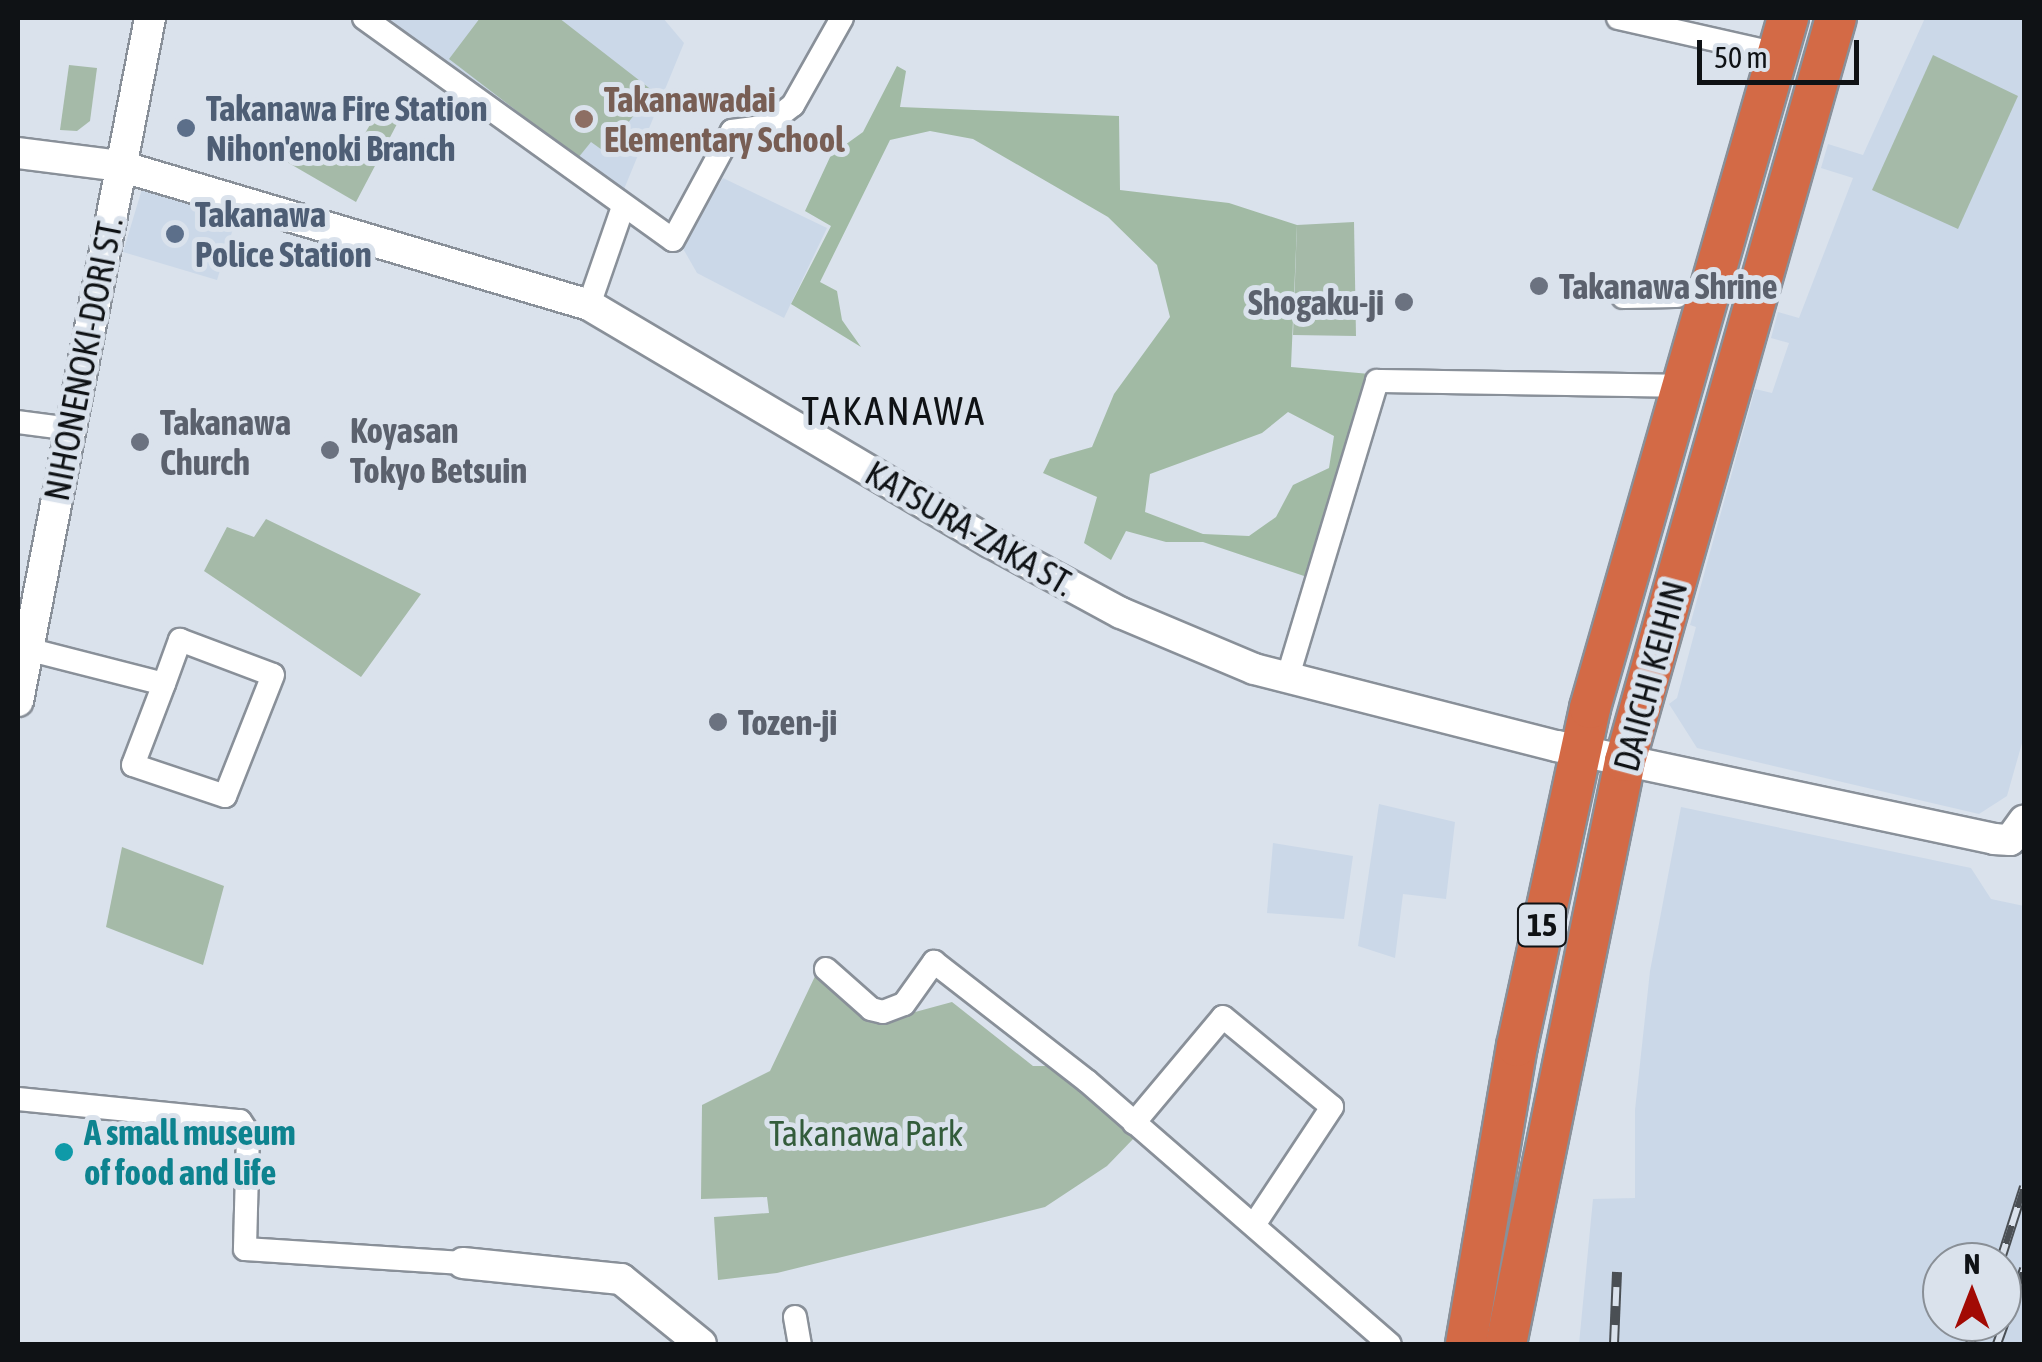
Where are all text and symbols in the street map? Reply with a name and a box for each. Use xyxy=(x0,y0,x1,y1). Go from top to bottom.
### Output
scale bar xyxy=(1702,20,1864,82)
text: 50 m xyxy=(1714,40,1768,74)
place label: Takanawadai Elementary School xyxy=(604,78,844,160)
place label: Takanawa Fire Station Nihon'enoki Branch xyxy=(206,87,488,169)
marker: Takanawadai Elementary School xyxy=(573,108,595,130)
marker: Takanawa Fire Station Nihon'enoki Branch xyxy=(175,117,197,139)
place label: Takanawa Police Station xyxy=(195,193,372,275)
street label: NIHONENOKI-DORI ST. xyxy=(35,214,131,504)
marker: Takanawa Police Station xyxy=(164,223,186,245)
place label: Takanawa Shrine xyxy=(1559,265,1778,307)
marker: Takanawa Shrine xyxy=(1528,275,1550,297)
place label: Shogaku-ji xyxy=(1248,281,1384,323)
marker: Shogaku-ji xyxy=(1393,291,1415,313)
district label: TAKANAWA xyxy=(802,387,986,435)
place label: Takanawa Church xyxy=(160,401,291,483)
place label: Koyasan Tokyo Betsuin xyxy=(350,409,527,491)
marker: Takanawa Church xyxy=(129,431,151,453)
marker: Koyasan Tokyo Betsuin xyxy=(319,439,341,461)
street label: KATSURA-ZAKA ST. xyxy=(858,451,1082,605)
street label: DAIICHI KEIHIN xyxy=(1604,576,1696,776)
place label: Tozen-ji xyxy=(738,701,837,743)
marker: Tozen-ji xyxy=(707,711,729,733)
road number: 15 xyxy=(1514,898,1570,952)
place label: A small museum of food and life xyxy=(84,1111,296,1193)
park label: Takanawa Park xyxy=(769,1112,963,1154)
marker: A small museum of food and life xyxy=(53,1141,75,1163)
north arrow xyxy=(1922,1242,2022,1342)
text: N xyxy=(1964,1248,1980,1280)

